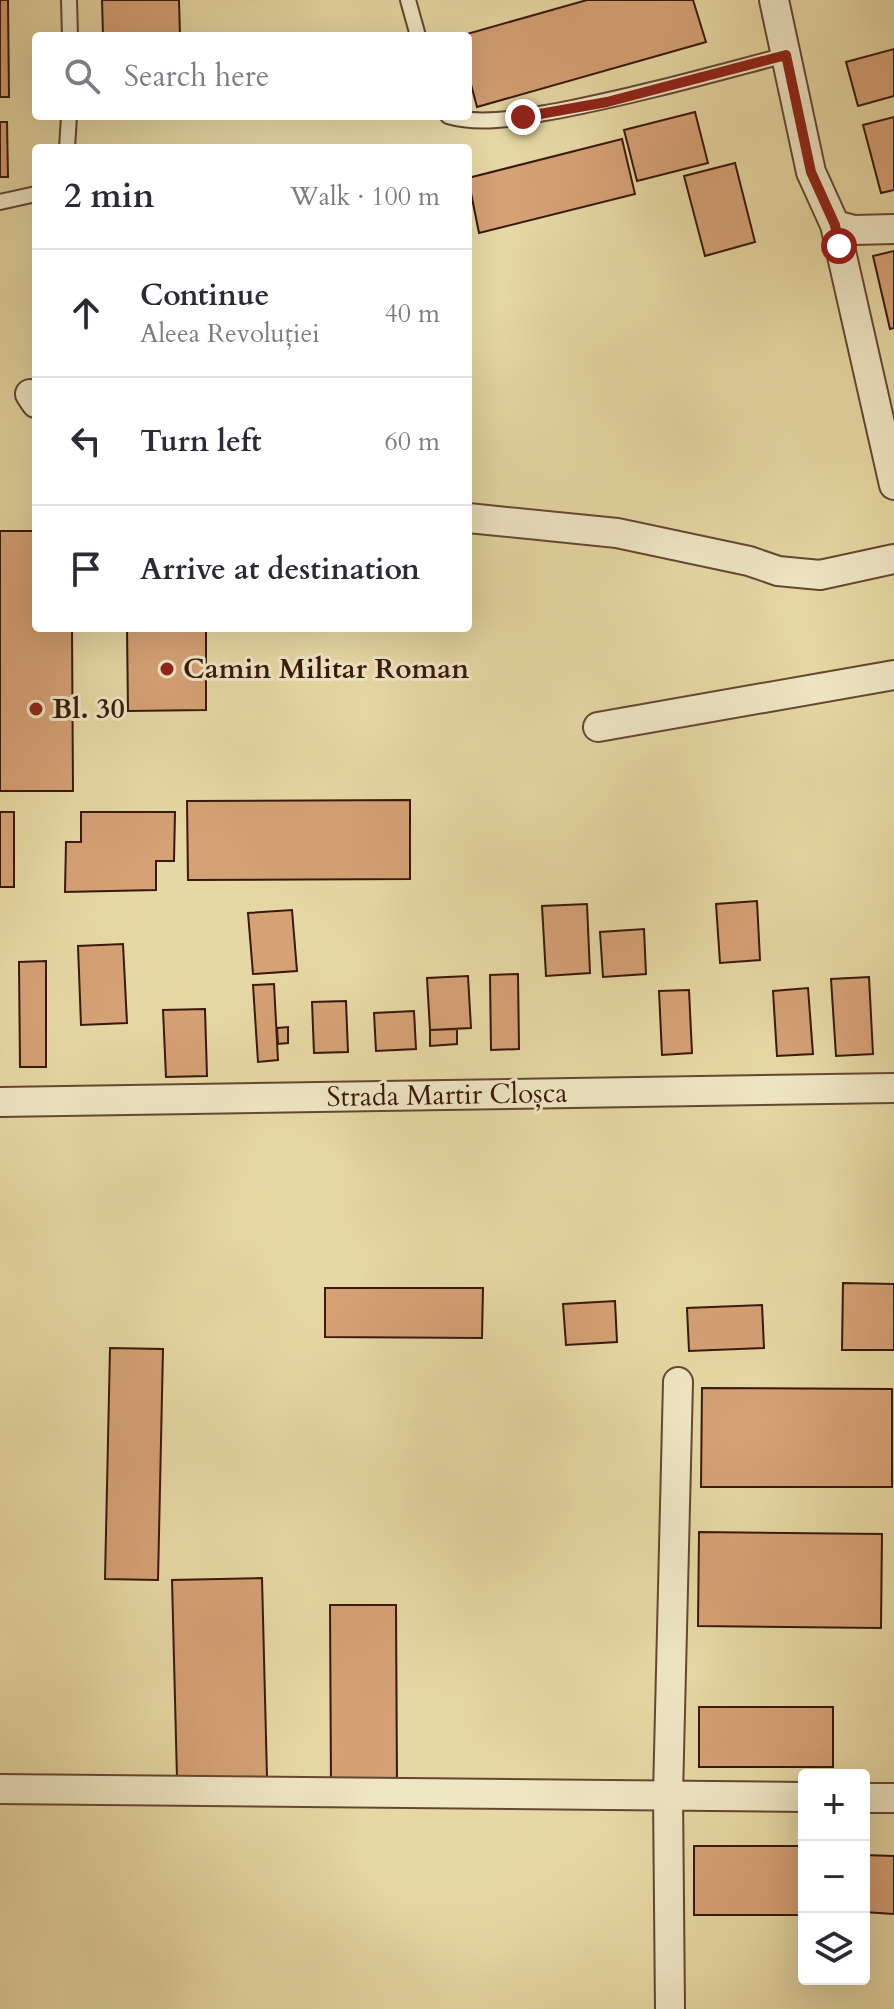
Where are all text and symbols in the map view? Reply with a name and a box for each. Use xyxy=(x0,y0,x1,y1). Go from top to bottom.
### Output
search box xyxy=(32,32,472,120)
icon: search xyxy=(60,54,104,98)
text: Search here xyxy=(124,56,269,97)
route end xyxy=(505,99,541,135)
text: 2 min xyxy=(64,173,155,219)
text: Walk · 100 m xyxy=(290,179,440,214)
route start xyxy=(821,228,857,264)
text: Continue xyxy=(140,275,269,316)
icon: ahead xyxy=(64,291,108,335)
text: 40 m xyxy=(384,296,440,331)
text: Aleea Revoluției xyxy=(140,316,320,351)
icon: left xyxy=(64,419,108,463)
text: Turn left xyxy=(140,421,262,462)
text: 60 m xyxy=(384,424,440,459)
icon: arrive xyxy=(64,547,108,591)
text: Arrive at destination xyxy=(140,549,420,590)
place label: Camin Militar Roman xyxy=(183,650,469,688)
marker: Camin Militar Roman xyxy=(158,660,176,678)
place label: Bl. 30 xyxy=(52,690,125,728)
marker: Bl. 30 xyxy=(27,700,45,718)
street label: Strada Martir Cloșca xyxy=(326,1074,568,1116)
map controls xyxy=(798,1769,870,1985)
button: + xyxy=(798,1769,870,1841)
button: − xyxy=(798,1841,870,1913)
button: layers xyxy=(798,1913,870,1985)

